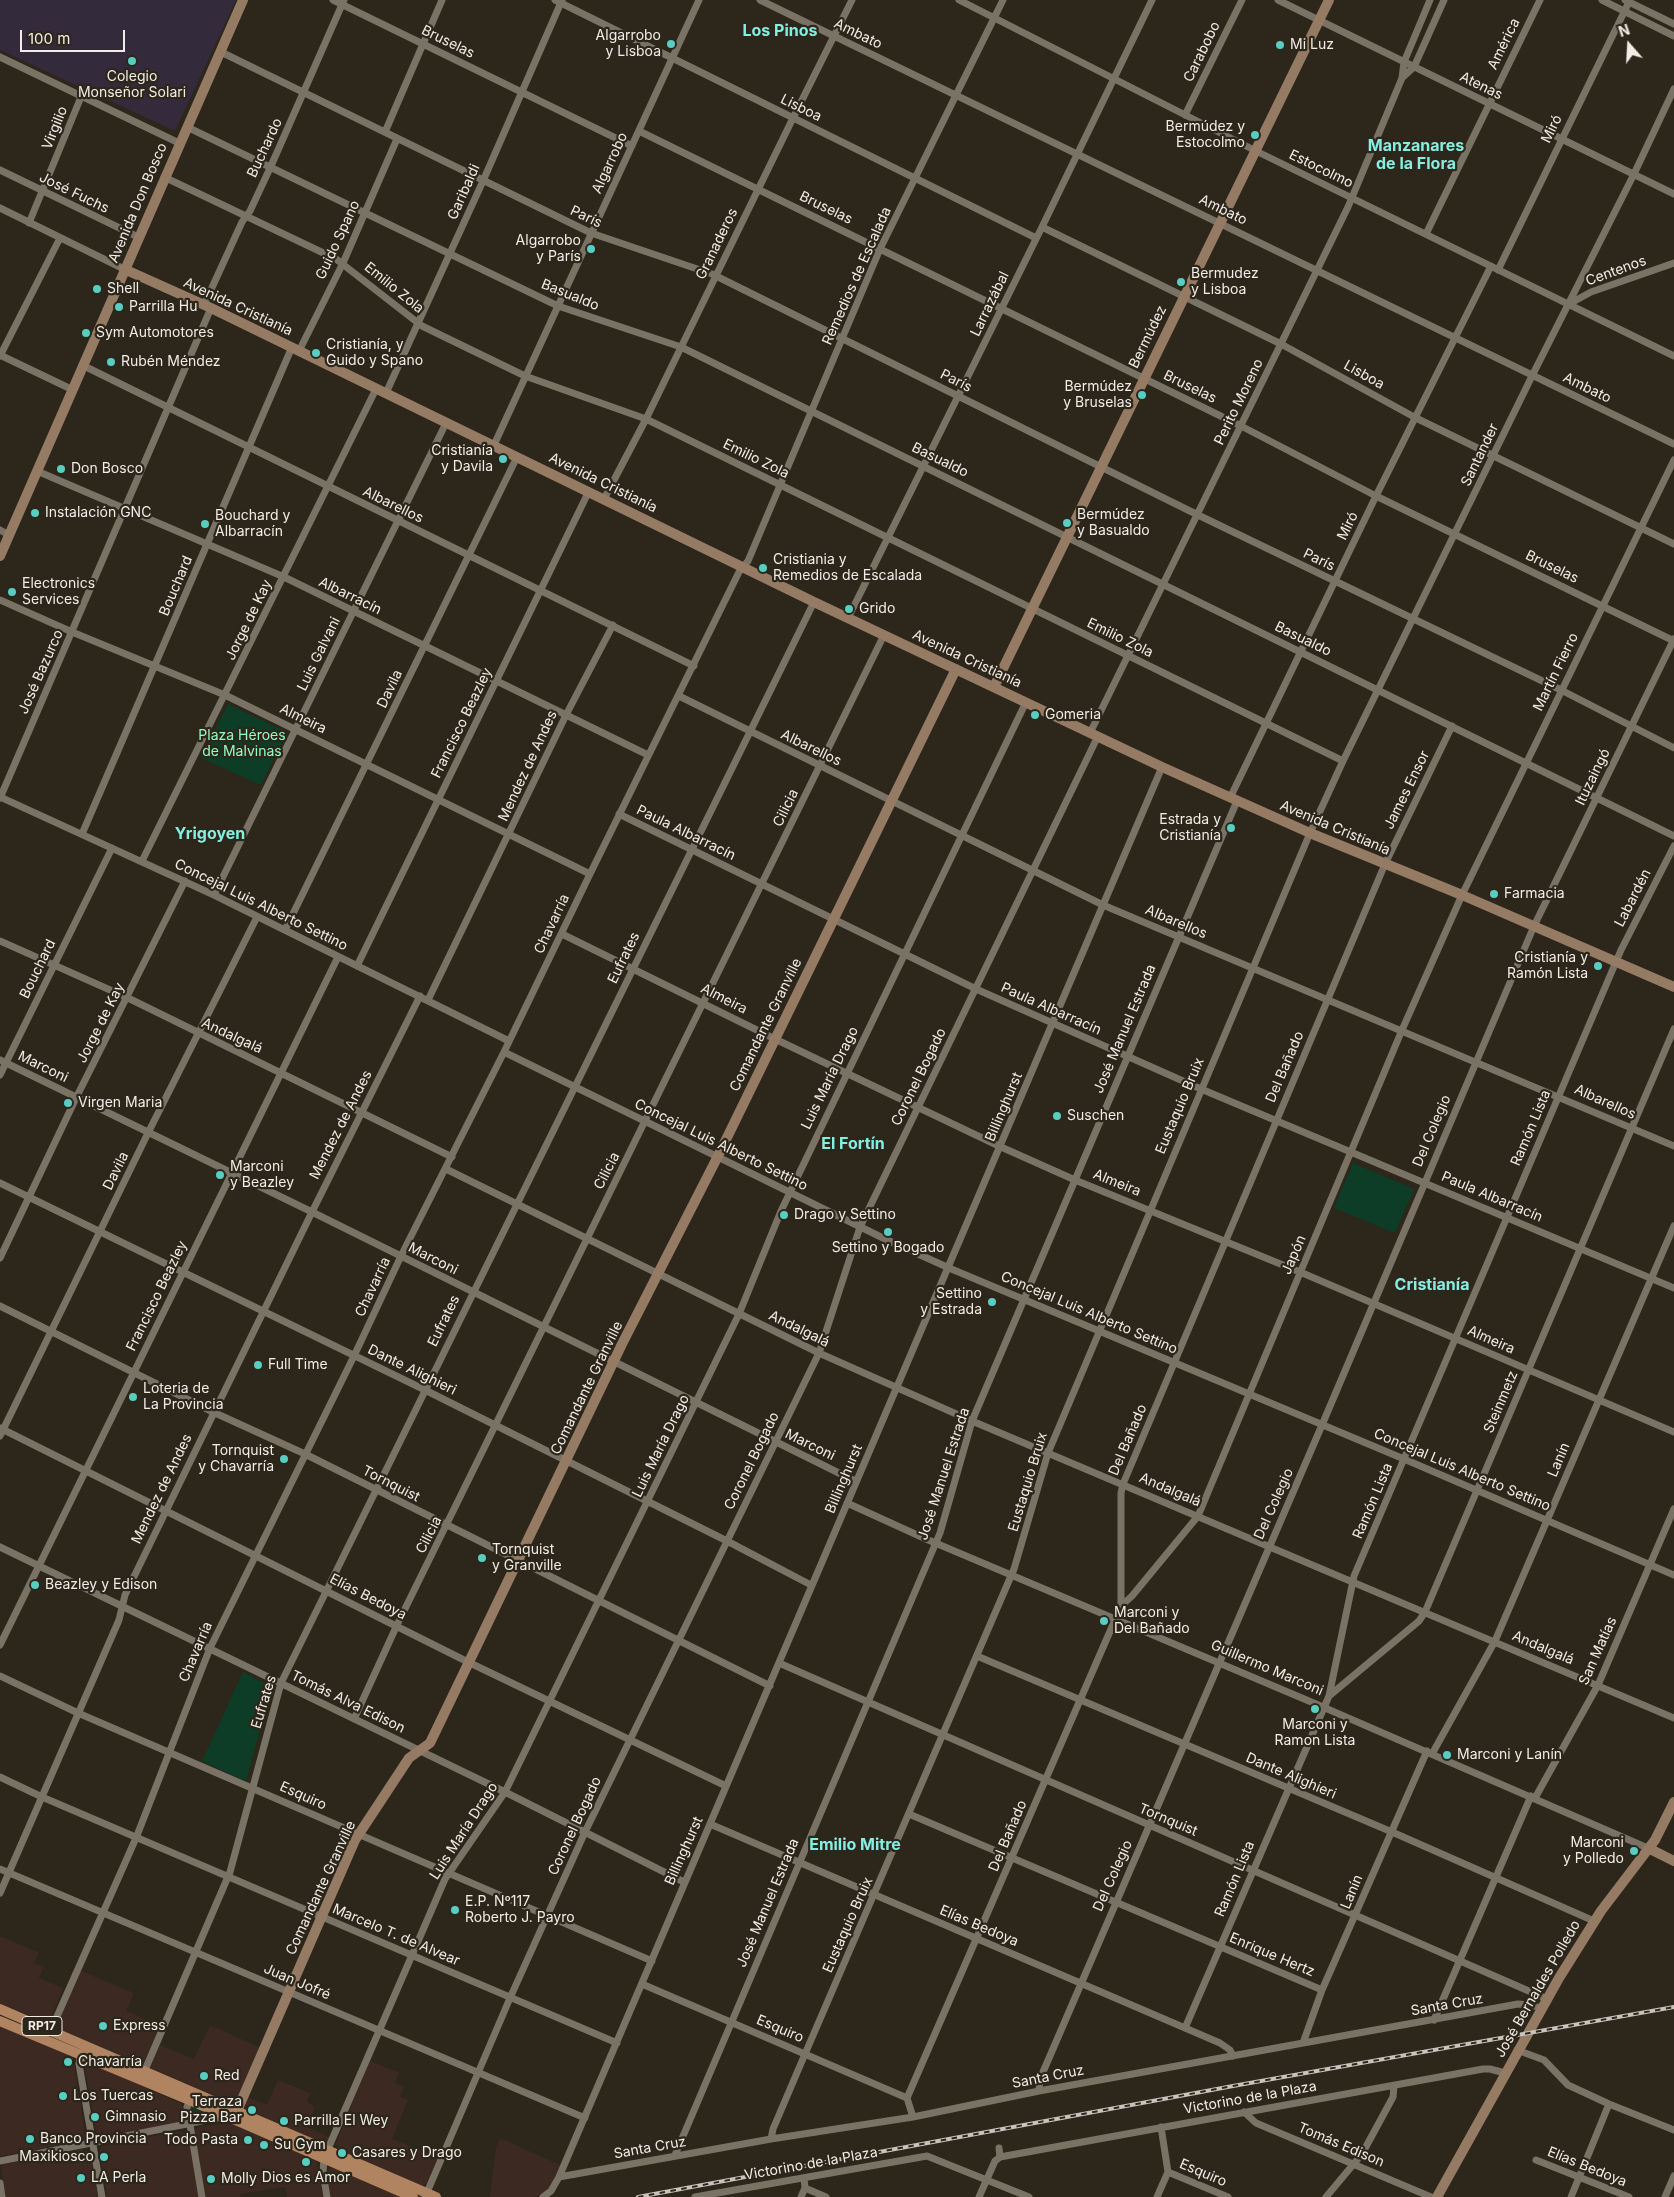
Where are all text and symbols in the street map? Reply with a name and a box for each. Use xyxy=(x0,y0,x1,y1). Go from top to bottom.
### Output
street label: Ambato xyxy=(831,15,885,53)
street label: América xyxy=(1484,16,1524,72)
street label: Carabobo xyxy=(1180,19,1224,85)
scale bar xyxy=(22,20,128,52)
north arrow xyxy=(1604,20,1654,70)
district label: Los Pinos xyxy=(742,21,818,41)
text: N xyxy=(1616,21,1632,40)
street label: Bruselas xyxy=(419,22,477,62)
place label: Algarrobo y Lisboa xyxy=(596,28,661,60)
text: 100 m xyxy=(28,29,70,48)
place label: Mi Luz xyxy=(1290,37,1334,53)
marker: Algarrobo y Lisboa xyxy=(665,38,677,50)
marker: Mi Luz xyxy=(1274,39,1286,51)
marker: Colegio Monseñor Solari xyxy=(126,55,138,67)
street label: Atenas xyxy=(1457,68,1505,104)
place label: Colegio Monseñor Solari xyxy=(78,69,186,102)
street label: Lisboa xyxy=(778,91,824,125)
street label: Virgilio xyxy=(39,104,71,152)
street label: Miró xyxy=(1538,112,1566,146)
street label: Buchardo xyxy=(244,116,286,180)
place label: Bermúdez y Estocolmo xyxy=(1166,119,1245,152)
marker: Bermúdez y Estocolmo xyxy=(1249,129,1261,141)
street label: Algarrobo xyxy=(589,130,631,196)
district label: Manzanares de la Flora xyxy=(1368,136,1464,174)
street label: Avenida Don Bosco xyxy=(105,141,171,265)
street label: Estocolmo xyxy=(1286,146,1356,192)
street label: Garibaldi xyxy=(444,162,484,222)
street label: José Fuchs xyxy=(36,169,112,217)
street label: Bruselas xyxy=(797,188,855,228)
street label: Ambato xyxy=(1196,191,1250,229)
street label: Guido Spano xyxy=(312,198,364,282)
street label: París xyxy=(567,202,605,232)
street label: Remedios de Escalada xyxy=(819,204,895,348)
street label: Granaderos xyxy=(693,206,741,282)
place label: Algarrobo y París xyxy=(516,233,581,266)
marker: Algarrobo y París xyxy=(585,243,597,255)
street label: Centenos xyxy=(1583,252,1649,290)
street label: Emilio Zola xyxy=(361,259,427,317)
place label: Bermudez y Lisboa xyxy=(1191,266,1259,298)
street label: Larrazábal xyxy=(967,269,1013,339)
street label: Avenida Cristianía xyxy=(181,274,295,340)
street label: Basualdo xyxy=(539,276,601,314)
marker: Bermudez y Lisboa xyxy=(1175,276,1187,288)
place label: Shell xyxy=(107,281,139,297)
marker: Shell xyxy=(91,283,103,295)
place label: Parrilla Hu xyxy=(129,299,197,315)
marker: Parrilla Hu xyxy=(113,301,125,313)
street label: Bermúdez xyxy=(1126,303,1170,371)
place label: Sym Automotores xyxy=(96,325,214,341)
marker: Sym Automotores xyxy=(80,327,92,339)
place label: Cristianía, y Guido y Spano xyxy=(326,337,423,370)
marker: Cristianía, y Guido y Spano xyxy=(310,347,322,359)
place label: Rubén Méndez xyxy=(121,354,221,370)
marker: Rubén Méndez xyxy=(105,356,117,368)
street label: Perito Moreno xyxy=(1211,356,1267,448)
street label: Lisboa xyxy=(1341,357,1387,393)
street label: París xyxy=(937,366,975,396)
street label: Bruselas xyxy=(1161,367,1219,407)
street label: Ambato xyxy=(1560,369,1614,407)
place label: Bermúdez y Bruselas xyxy=(1063,379,1132,412)
marker: Bermúdez y Bruselas xyxy=(1136,389,1148,401)
street label: Santander xyxy=(1458,421,1502,489)
street label: Emilio Zola xyxy=(720,436,792,482)
street label: Basualdo xyxy=(909,439,971,481)
place label: Cristianía y Davila xyxy=(431,443,493,476)
street label: Avenida Cristianía xyxy=(546,450,660,516)
marker: Cristianía y Davila xyxy=(497,453,509,465)
place label: Don Bosco xyxy=(71,461,143,477)
marker: Don Bosco xyxy=(55,463,67,475)
street label: Albarellos xyxy=(360,483,426,527)
place label: Instalación GNC xyxy=(45,505,151,521)
marker: Instalación GNC xyxy=(29,507,41,519)
place label: Bermúdez y Basualdo xyxy=(1077,507,1150,540)
place label: Bouchard y Albarracín xyxy=(215,508,290,540)
street label: Miró xyxy=(1334,509,1362,543)
marker: Bermúdez y Basualdo xyxy=(1061,517,1073,529)
marker: Bouchard y Albarracín xyxy=(199,518,211,530)
street label: París xyxy=(1300,545,1338,575)
street label: Bruselas xyxy=(1523,547,1581,587)
place label: Cristiania y Remedios de Escalada xyxy=(773,552,922,584)
street label: Bouchard xyxy=(156,553,196,619)
marker: Cristiania y Remedios de Escalada xyxy=(757,562,769,574)
street label: Albarracín xyxy=(316,574,384,618)
place label: Electronics Services xyxy=(22,576,95,608)
street label: Jorge de Kay xyxy=(222,577,276,663)
marker: Electronics Services xyxy=(6,586,18,598)
place label: Grido xyxy=(859,601,895,617)
marker: Grido xyxy=(843,603,855,615)
street label: Luis Galvani xyxy=(294,614,344,694)
street label: Emilio Zola xyxy=(1084,615,1156,661)
street label: Basualdo xyxy=(1272,618,1334,660)
street label: Avenida Cristianía xyxy=(910,626,1024,692)
street label: José Bazurco xyxy=(15,627,67,717)
street label: Martín Fierro xyxy=(1530,630,1582,714)
street label: Francisco Beazley xyxy=(428,665,496,781)
street label: Davila xyxy=(374,667,406,711)
street label: Almeira xyxy=(277,700,329,738)
place label: Gomeria xyxy=(1045,707,1101,723)
street label: Mendez de Andes xyxy=(495,708,561,824)
marker: Gomeria xyxy=(1029,709,1041,721)
street label: Albarellos xyxy=(778,726,844,770)
park label: Plaza Héroes de Malvinas xyxy=(198,728,286,760)
street label: Ituzaingó xyxy=(1572,746,1614,808)
street label: James Ensor xyxy=(1381,748,1433,832)
street label: Cilicia xyxy=(770,786,802,830)
street label: Avenida Cristianía xyxy=(1277,797,1393,859)
street label: Paula Albarracín xyxy=(634,802,738,864)
place label: Estrada y Cristianía xyxy=(1159,812,1221,844)
marker: Estrada y Cristianía xyxy=(1225,822,1237,834)
district label: Yrigoyen xyxy=(175,824,245,844)
street label: Concejal Luis Alberto Settino xyxy=(172,856,350,954)
street label: Labardén xyxy=(1611,866,1655,930)
place label: Farmacia xyxy=(1504,886,1565,902)
marker: Farmacia xyxy=(1488,888,1500,900)
street label: Chavarría xyxy=(531,891,573,957)
street label: Albarellos xyxy=(1143,901,1209,943)
street label: Eufrates xyxy=(604,930,644,986)
street label: Bouchard xyxy=(17,937,59,1001)
place label: Cristianía y Ramón Lista xyxy=(1507,950,1588,982)
street label: Comandante Granville xyxy=(726,956,806,1094)
marker: Cristianía y Ramón Lista xyxy=(1592,960,1604,972)
street label: José Manuel Estrada xyxy=(1090,962,1160,1096)
street label: Paula Albarracín xyxy=(998,979,1104,1039)
street label: Jorge de Kay xyxy=(74,980,128,1066)
street label: Almeira xyxy=(698,980,750,1018)
street label: Andalgalá xyxy=(199,1015,265,1057)
street label: Luis María Drago xyxy=(798,1024,862,1132)
street label: Coronel Bogado xyxy=(888,1025,950,1129)
street label: Del Bañado xyxy=(1262,1029,1308,1105)
street label: Marconi xyxy=(15,1048,71,1086)
street label: Eustaquio Bruix xyxy=(1152,1055,1208,1157)
street label: Mendez de Andes xyxy=(306,1068,376,1182)
street label: Billinghurst xyxy=(982,1070,1026,1144)
street label: Albarellos xyxy=(1572,1081,1638,1123)
street label: Ramón Lista xyxy=(1507,1087,1555,1169)
street label: Del Colegio xyxy=(1409,1093,1455,1169)
place label: Virgen Maria xyxy=(78,1095,162,1111)
street label: Concejal Luis Alberto Settino xyxy=(632,1096,810,1194)
marker: Virgen Maria xyxy=(62,1097,74,1109)
place label: Suschen xyxy=(1067,1108,1124,1124)
marker: Suschen xyxy=(1051,1110,1063,1122)
district label: El Fortín xyxy=(821,1134,885,1154)
street label: Davila xyxy=(100,1149,132,1193)
street label: Cilicia xyxy=(591,1150,623,1192)
place label: Marconi y Beazley xyxy=(230,1159,294,1192)
street label: Almeira xyxy=(1091,1166,1143,1200)
street label: Paula Albarracín xyxy=(1439,1168,1545,1226)
marker: Marconi y Beazley xyxy=(214,1169,226,1181)
place label: Drago y Settino xyxy=(794,1207,896,1223)
marker: Drago y Settino xyxy=(778,1209,790,1221)
marker: Settino y Bogado xyxy=(882,1226,894,1238)
street label: Japón xyxy=(1278,1233,1310,1277)
street label: Francisco Beazley xyxy=(123,1238,191,1354)
street label: Marconi xyxy=(405,1239,461,1279)
place label: Settino y Bogado xyxy=(832,1240,944,1256)
street label: Chavarría xyxy=(352,1254,394,1320)
street label: Concejal Luis Alberto Settino xyxy=(998,1268,1180,1358)
district label: Cristianía xyxy=(1395,1275,1469,1295)
place label: Settino y Estrada xyxy=(920,1286,982,1318)
street label: Eufrates xyxy=(424,1293,464,1349)
marker: Settino y Estrada xyxy=(986,1296,998,1308)
street label: Andalgalá xyxy=(766,1307,832,1351)
street label: Comandante Granville xyxy=(547,1319,627,1457)
street label: Almeira xyxy=(1465,1322,1517,1358)
street label: Dante Alighieri xyxy=(365,1341,459,1399)
place label: Full Time xyxy=(268,1357,328,1373)
marker: Full Time xyxy=(252,1359,264,1371)
street label: Steinmetz xyxy=(1480,1368,1522,1436)
place label: Loteria de La Provincia xyxy=(143,1381,224,1414)
marker: Loteria de La Provincia xyxy=(127,1391,139,1403)
street label: Luis María Drago xyxy=(629,1392,693,1500)
street label: Del Bañado xyxy=(1105,1402,1151,1478)
street label: José Manuel Estrada xyxy=(915,1406,973,1542)
street label: Coronel Bogado xyxy=(721,1409,783,1513)
street label: Concejal Luis Alberto Settino xyxy=(1371,1425,1553,1515)
street label: Marconi xyxy=(782,1426,838,1464)
street label: Eustaquio Bruix xyxy=(1005,1430,1051,1534)
street label: Mendez de Andes xyxy=(128,1431,196,1547)
street label: Lanín xyxy=(1544,1440,1574,1480)
street label: Billinghurst xyxy=(822,1442,866,1516)
place label: Tornquist y Chavarría xyxy=(198,1443,274,1475)
marker: Tornquist y Chavarría xyxy=(278,1453,290,1465)
street label: Ramón Lista xyxy=(1349,1460,1397,1542)
street label: Tornquist xyxy=(359,1462,423,1506)
street label: Del Colegio xyxy=(1251,1466,1297,1542)
street label: Andalgalá xyxy=(1137,1469,1203,1511)
street label: Cilicia xyxy=(413,1514,445,1556)
place label: Tornquist y Granville xyxy=(492,1542,562,1574)
marker: Tornquist y Granville xyxy=(476,1552,488,1564)
street label: Elías Bedoya xyxy=(327,1570,409,1624)
place label: Beazley y Edison xyxy=(45,1577,157,1593)
marker: Beazley y Edison xyxy=(29,1579,41,1591)
place label: Marconi y Del Bañado xyxy=(1114,1605,1190,1638)
street label: San Matías xyxy=(1576,1614,1620,1688)
marker: Marconi y Del Bañado xyxy=(1098,1615,1110,1627)
street label: Chavarría xyxy=(176,1619,216,1685)
street label: Andalgalá xyxy=(1510,1627,1576,1669)
street label: Guillermo Marconi xyxy=(1208,1637,1326,1699)
street label: Tomás Alva Edison xyxy=(288,1667,408,1737)
street label: Eufrates xyxy=(248,1673,280,1731)
marker: Marconi y Ramon Lista xyxy=(1309,1703,1321,1715)
place label: Marconi y Ramon Lista xyxy=(1275,1717,1355,1750)
place label: Marconi y Lanín xyxy=(1457,1747,1562,1763)
street label: Dante Alighieri xyxy=(1243,1749,1339,1803)
marker: Marconi y Lanín xyxy=(1441,1749,1453,1761)
street label: Coronel Bogado xyxy=(545,1774,605,1878)
street label: Esquiro xyxy=(277,1778,329,1814)
street label: Luis María Drago xyxy=(426,1779,502,1883)
street label: Del Bañado xyxy=(985,1798,1031,1874)
street label: Tornquist xyxy=(1136,1800,1200,1840)
street label: Billinghurst xyxy=(661,1814,707,1888)
street label: Comandante Granville xyxy=(283,1818,359,1958)
district label: Emilio Mitre xyxy=(809,1835,901,1855)
place label: Marconi y Polledo xyxy=(1563,1835,1624,1868)
street label: José Manuel Estrada xyxy=(733,1836,803,1970)
street label: Del Colegio xyxy=(1090,1838,1136,1914)
street label: Ramón Lista xyxy=(1211,1838,1259,1920)
marker: Marconi y Polledo xyxy=(1628,1845,1640,1857)
street label: Lanín xyxy=(1337,1872,1367,1912)
street label: Eustaquio Bruix xyxy=(819,1875,877,1975)
place label: E.P. Nº117 Roberto J. Payro xyxy=(465,1894,575,1926)
street label: Marcelo T. de Alvear xyxy=(330,1901,462,1969)
street label: Elías Bedoya xyxy=(937,1902,1021,1950)
marker: E.P. Nº117 Roberto J. Payro xyxy=(449,1904,461,1916)
street label: José Bernaldes Polledo xyxy=(1492,1917,1584,2061)
street label: Enrique Hertz xyxy=(1227,1930,1317,1980)
street label: Juan Jofré xyxy=(261,1960,333,2004)
street label: Santa Cruz xyxy=(1410,1990,1484,2020)
street label: Esquiro xyxy=(754,2012,806,2046)
road number: RP17 xyxy=(22,2016,62,2035)
place label: Express xyxy=(113,2018,166,2034)
marker: Express xyxy=(97,2020,109,2032)
place label: Chavarría xyxy=(78,2054,142,2070)
marker: Chavarría xyxy=(62,2056,74,2068)
street label: Santa Cruz xyxy=(1011,2062,1085,2092)
place label: Red xyxy=(214,2068,240,2084)
marker: Red xyxy=(198,2070,210,2082)
street label: Victorino de la Plaza xyxy=(1182,2078,1318,2118)
place label: Los Tuercas xyxy=(73,2088,154,2104)
marker: Los Tuercas xyxy=(57,2090,69,2102)
place label: Terraza Pizza Bar xyxy=(180,2094,242,2126)
marker: Terraza Pizza Bar xyxy=(246,2104,258,2116)
place label: Gimnasio xyxy=(105,2109,166,2125)
marker: Gimnasio xyxy=(89,2111,101,2123)
place label: Parrilla El Wey xyxy=(294,2113,388,2129)
marker: Parrilla El Wey xyxy=(278,2115,290,2127)
street label: Tomás Edison xyxy=(1295,2119,1387,2171)
place label: Banco Provincia xyxy=(40,2131,147,2147)
place label: Todo Pasta xyxy=(164,2132,238,2148)
marker: Banco Provincia xyxy=(24,2133,36,2145)
street label: Santa Cruz xyxy=(613,2133,687,2163)
marker: Todo Pasta xyxy=(242,2134,254,2146)
place label: Su Gym xyxy=(274,2137,326,2153)
marker: Su Gym xyxy=(258,2139,270,2151)
street label: Elías Bedoya xyxy=(1545,2143,1629,2191)
street label: Victorino de la Plaza xyxy=(743,2144,879,2184)
place label: Casares y Drago xyxy=(352,2145,462,2161)
marker: Casares y Drago xyxy=(336,2147,348,2159)
place label: Maxikiosco xyxy=(19,2149,94,2165)
marker: Maxikiosco xyxy=(98,2151,110,2163)
marker: Dios es Amor xyxy=(300,2156,312,2168)
street label: Esquiro xyxy=(1177,2156,1229,2190)
place label: LA Perla xyxy=(91,2170,146,2186)
place label: Dios es Amor xyxy=(262,2170,350,2186)
place label: Molly xyxy=(221,2171,257,2187)
marker: LA Perla xyxy=(75,2172,87,2184)
marker: Molly xyxy=(205,2173,217,2185)

